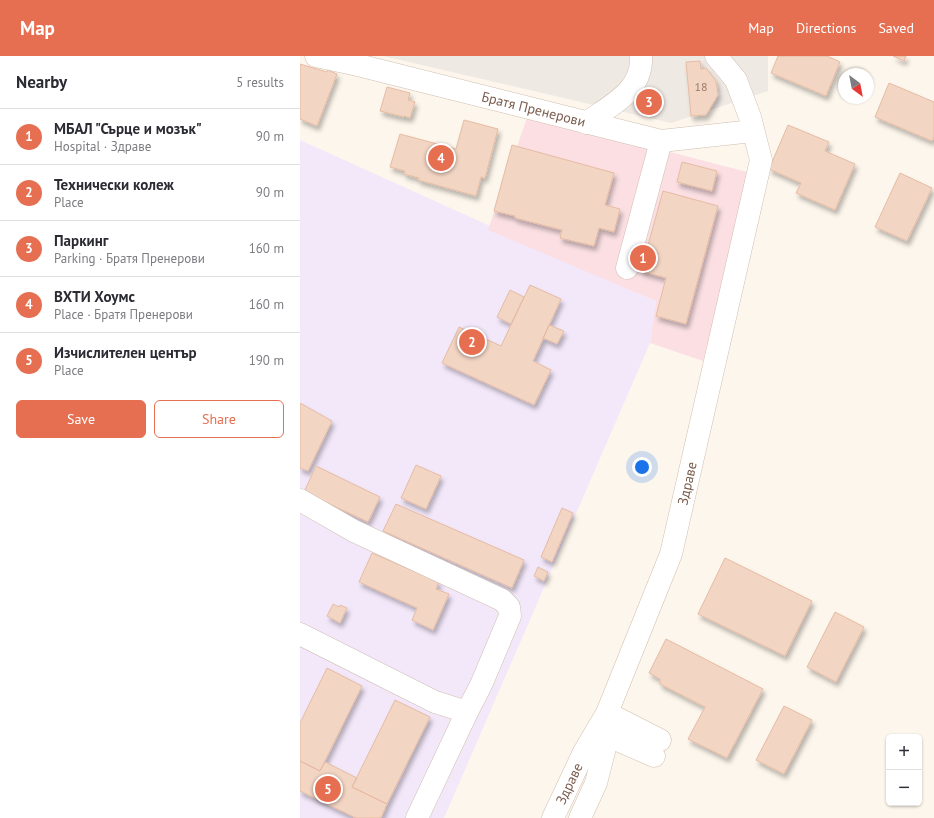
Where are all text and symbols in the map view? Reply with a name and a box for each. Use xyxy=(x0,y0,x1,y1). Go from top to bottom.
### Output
text: Map xyxy=(20,16,55,40)
text: Map xyxy=(748,19,774,37)
text: Directions xyxy=(796,19,856,37)
text: Saved xyxy=(878,19,914,37)
north arrow xyxy=(838,68,874,104)
text: Nearby xyxy=(16,71,67,93)
text: 5 results xyxy=(236,74,284,91)
house number: 18 xyxy=(694,79,708,94)
street label: Братя Пренерови xyxy=(480,87,587,131)
pin: 3 xyxy=(636,87,662,117)
text: МБАЛ "Сърце и мозък" xyxy=(54,119,202,138)
text: 1 xyxy=(25,128,33,145)
text: 90 m xyxy=(256,128,284,145)
text: Hospital · Здраве xyxy=(54,138,151,155)
pin: 4 xyxy=(428,143,454,173)
text: Технически колеж xyxy=(54,175,174,194)
text: 2 xyxy=(25,184,33,201)
text: 90 m xyxy=(256,184,284,201)
text: Place xyxy=(54,194,84,211)
text: Паркинг xyxy=(54,231,108,250)
text: 3 xyxy=(25,240,33,257)
text: 160 m xyxy=(249,240,284,257)
pin: 1 xyxy=(630,243,656,273)
text: Parking · Братя Пренерови xyxy=(54,250,205,267)
text: ВХТИ Хоумс xyxy=(54,287,135,306)
text: 4 xyxy=(25,296,33,313)
text: 160 m xyxy=(249,296,284,313)
text: Place · Братя Пренерови xyxy=(54,306,193,323)
pin: 2 xyxy=(459,327,485,357)
text: Изчислителен център xyxy=(54,343,197,362)
text: 5 xyxy=(25,352,33,369)
text: 190 m xyxy=(249,352,284,369)
text: Place xyxy=(54,362,84,379)
button: Save xyxy=(16,400,146,438)
button: Share xyxy=(154,400,284,438)
your location xyxy=(632,457,652,477)
street label: Здраве xyxy=(673,460,701,507)
map controls xyxy=(886,734,922,806)
button: + xyxy=(886,734,922,770)
street label: Здраве xyxy=(552,760,587,807)
button: − xyxy=(886,770,922,806)
pin: 5 xyxy=(315,774,341,804)

